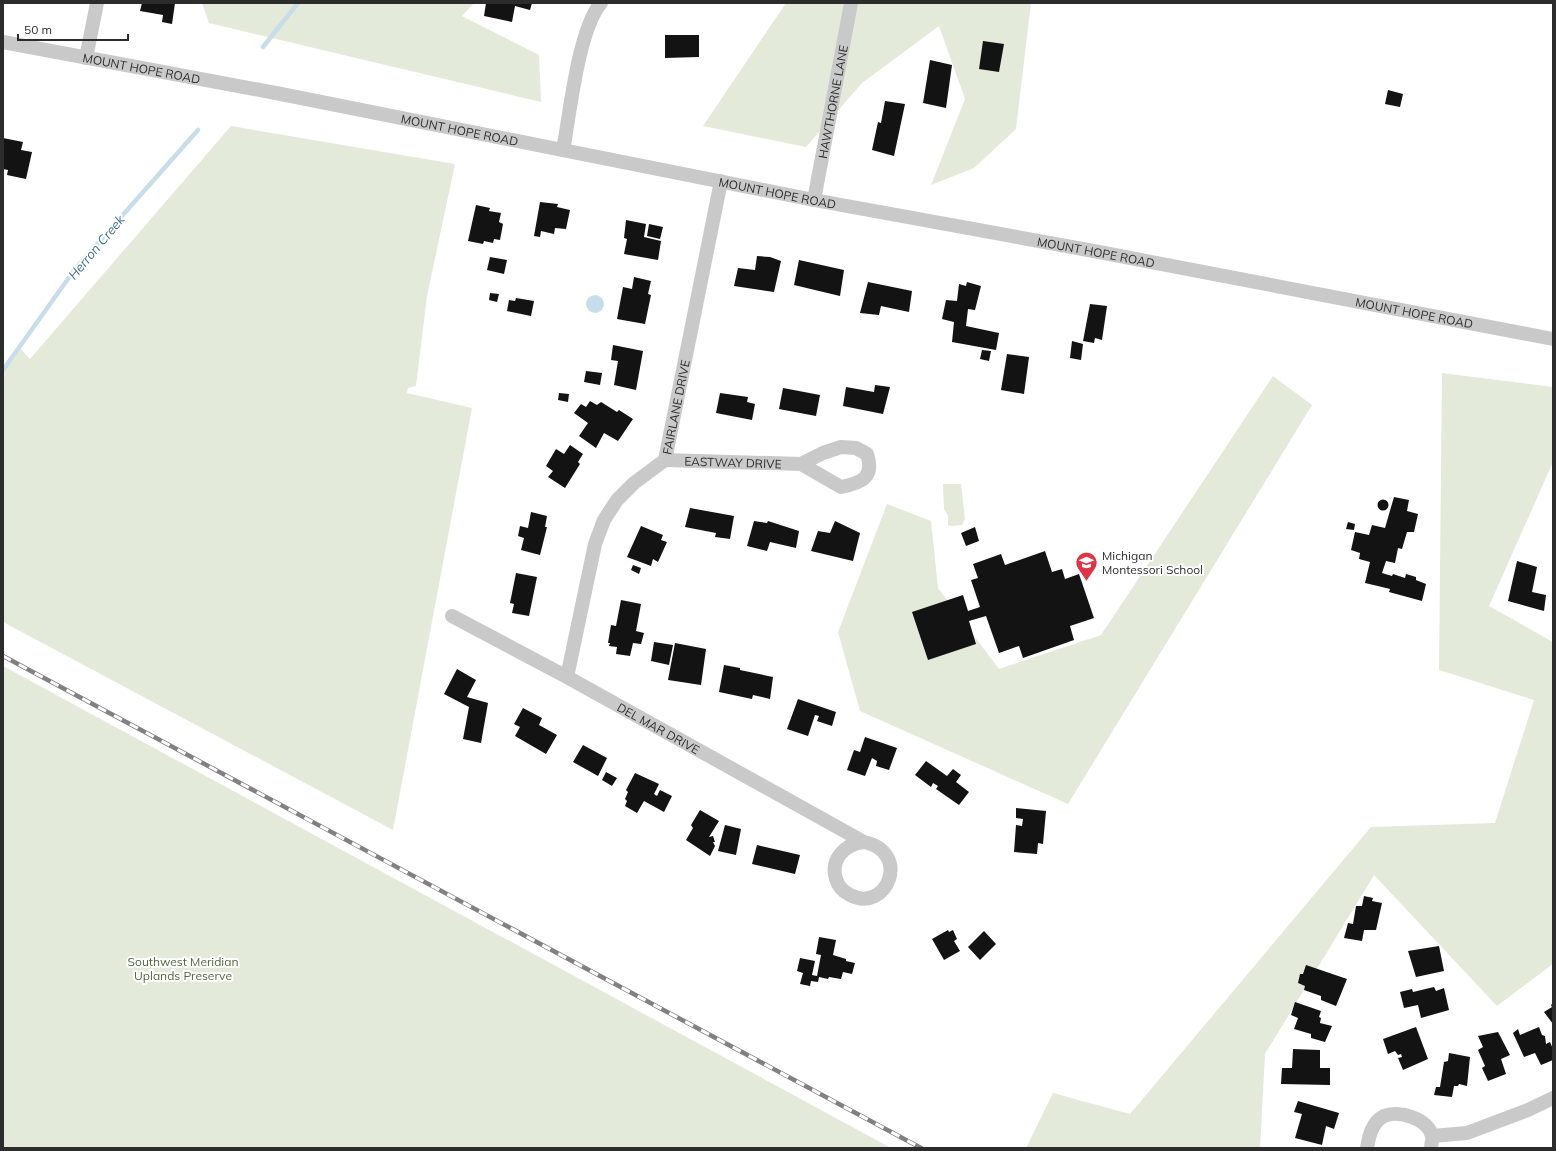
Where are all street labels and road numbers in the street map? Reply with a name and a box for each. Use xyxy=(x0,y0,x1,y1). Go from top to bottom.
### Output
street label: HAWTHORNE LANE xyxy=(814,44,850,160)
street label: MOUNT HOPE ROAD xyxy=(82,50,202,86)
street label: MOUNT HOPE ROAD xyxy=(400,111,520,149)
street label: MOUNT HOPE ROAD xyxy=(717,174,837,211)
street label: MOUNT HOPE ROAD xyxy=(1036,233,1156,270)
street label: MOUNT HOPE ROAD xyxy=(1354,294,1474,331)
street label: FAIRLANE DRIVE xyxy=(659,358,692,456)
street label: EASTWAY DRIVE xyxy=(684,453,782,471)
street label: DEL MAR DRIVE xyxy=(615,699,703,757)

